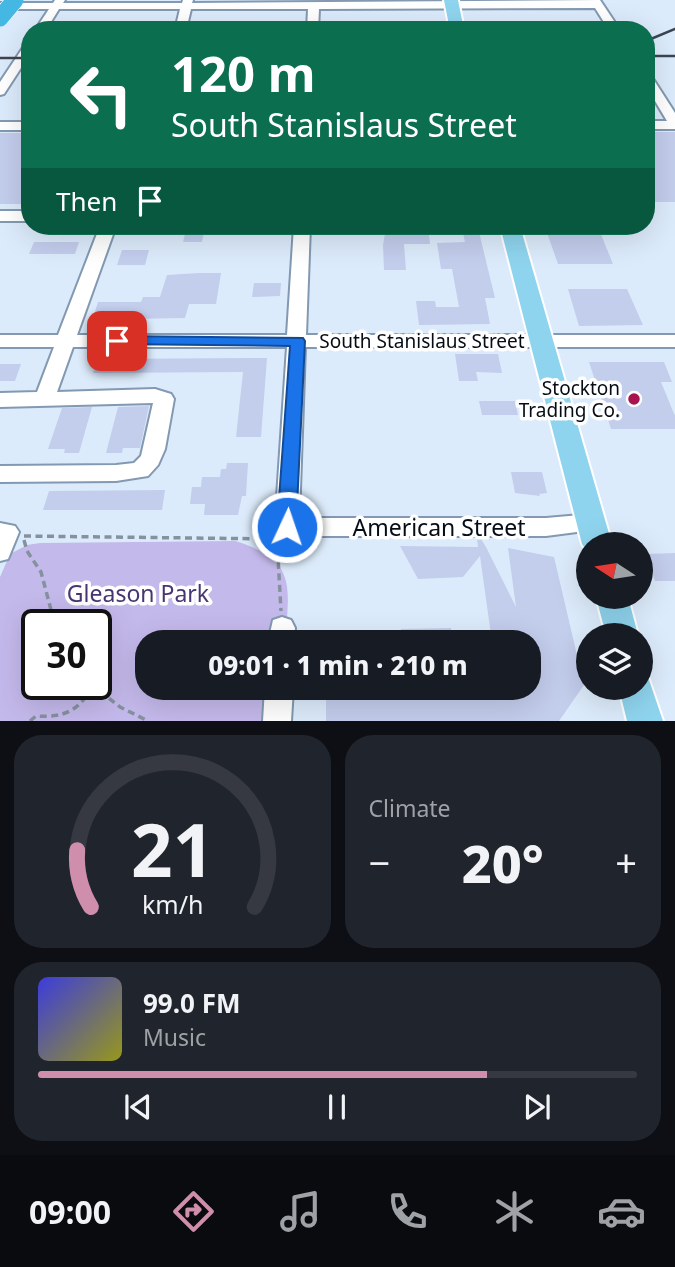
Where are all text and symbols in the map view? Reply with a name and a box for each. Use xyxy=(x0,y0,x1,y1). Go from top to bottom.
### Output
text: 120 m xyxy=(171,40,316,106)
icon: left xyxy=(56,49,147,140)
text: South Stanislaus Street xyxy=(171,103,517,146)
icon: arrive xyxy=(131,182,169,220)
text: Then xyxy=(56,183,117,219)
pin xyxy=(87,311,147,371)
icon: arrive xyxy=(98,322,136,360)
street label: South Stanislaus Street xyxy=(319,328,525,354)
place label: Stockton Trading Co. xyxy=(519,375,620,423)
marker: Stockton Trading Co. xyxy=(626,391,642,407)
position arrow xyxy=(250,490,324,564)
street label: American Street xyxy=(353,511,525,543)
north arrow xyxy=(576,532,653,609)
map controls xyxy=(576,532,653,700)
park label: Gleason Park xyxy=(67,577,210,609)
speed limit sign: 30 xyxy=(21,609,112,700)
button: layers xyxy=(576,623,653,700)
text: 09:01 · 1 min · 210 m xyxy=(208,647,468,683)
text: Climate xyxy=(369,792,451,824)
text: 21 xyxy=(131,800,214,899)
text: 20° xyxy=(462,827,544,898)
text: − xyxy=(369,836,390,888)
text: + xyxy=(615,836,637,888)
text: km/h xyxy=(141,887,203,921)
text: 99.0 FM xyxy=(143,985,240,1021)
text: Music xyxy=(143,1021,206,1053)
icon: previous xyxy=(119,1088,157,1126)
icon: pause xyxy=(318,1088,356,1126)
icon: next xyxy=(518,1088,556,1126)
icon: directions xyxy=(169,1187,218,1236)
icon: music xyxy=(276,1187,325,1236)
icon: phone xyxy=(383,1187,432,1236)
icon: climate xyxy=(490,1187,539,1236)
icon: car xyxy=(597,1187,646,1236)
text: 09:00 xyxy=(29,1190,111,1233)

